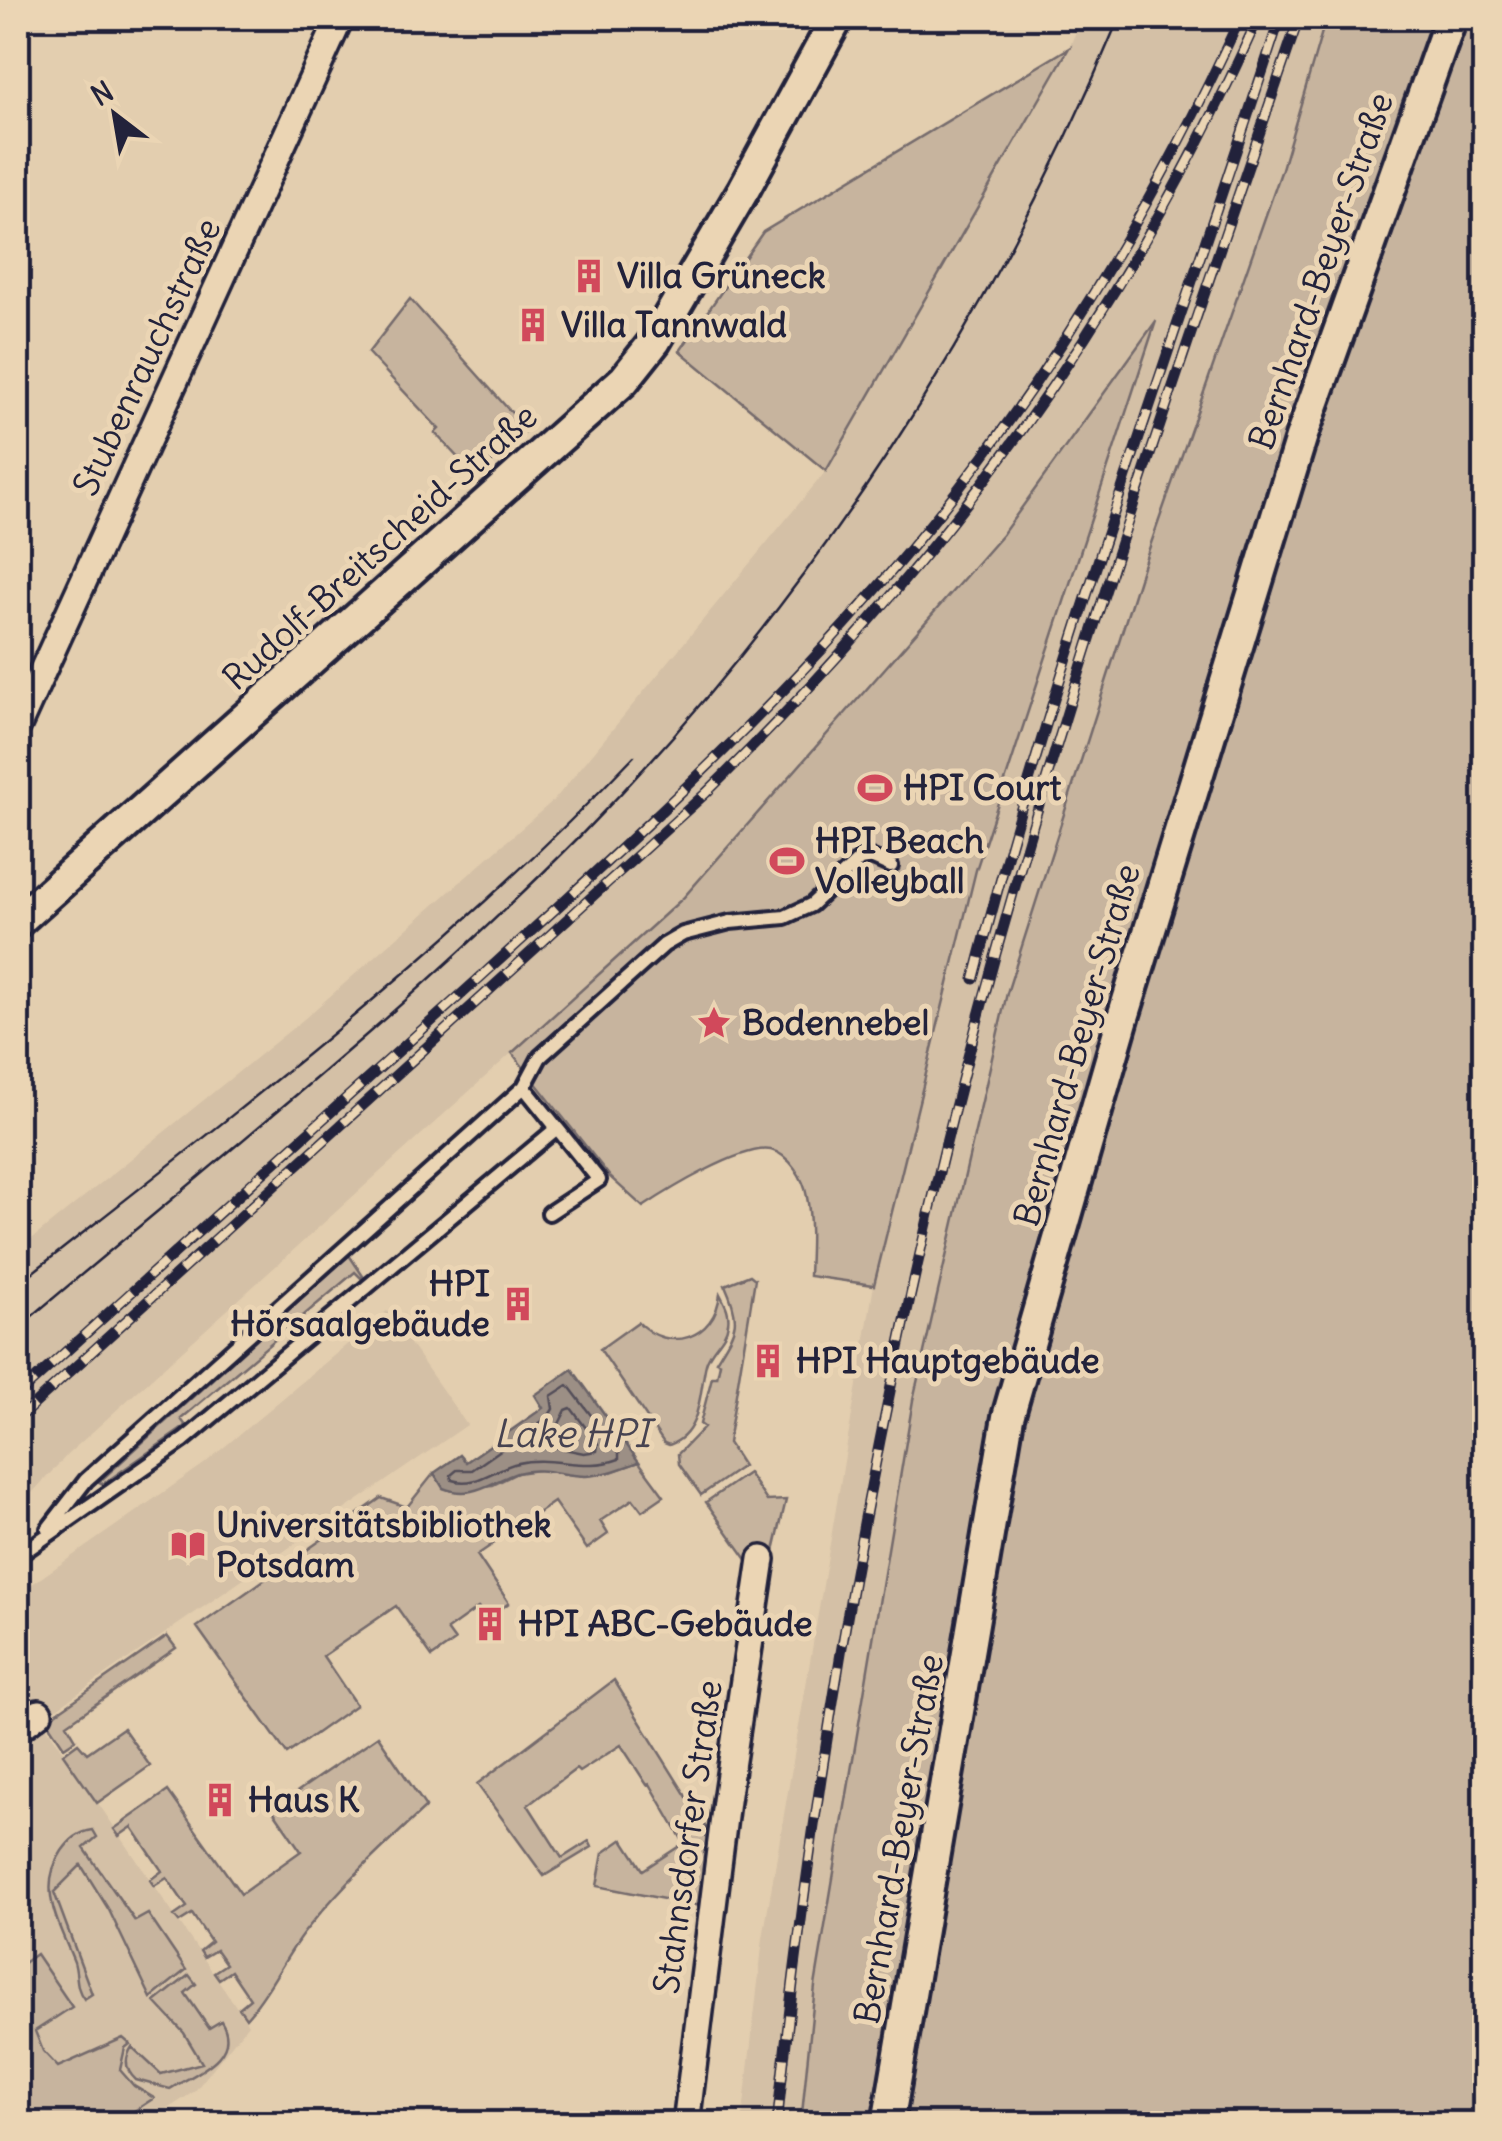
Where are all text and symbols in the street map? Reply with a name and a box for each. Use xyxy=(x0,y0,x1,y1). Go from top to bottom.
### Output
north arrow xyxy=(65,65,165,165)
text: N xyxy=(85,73,120,114)
street label: Bernhard-Beyer-Straße xyxy=(1238,86,1402,455)
street label: Stubenrauchstraße xyxy=(63,211,230,502)
place label: Villa Grüneck xyxy=(617,253,826,297)
building icon: Villa Grüneck xyxy=(570,257,608,295)
place label: Villa Tannwald xyxy=(561,302,787,346)
building icon: Villa Tannwald xyxy=(514,306,552,344)
street label: Rudolf-Breitscheid-Straße xyxy=(213,394,545,699)
place label: HPI Court xyxy=(903,765,1062,809)
sports icon: HPI Court xyxy=(856,769,894,807)
place label: HPI Beach Volleyball xyxy=(815,818,984,902)
sports icon: HPI Beach Volleyball xyxy=(768,842,806,880)
street label: Bernhard-Beyer-Straße xyxy=(1003,859,1149,1231)
place label: Bodennebel xyxy=(742,1000,929,1044)
place icon: Bodennebel xyxy=(695,1004,733,1042)
place label: HPI Hörsaalgebäude xyxy=(230,1261,490,1345)
building icon: HPI Hörsaalgebäude xyxy=(499,1285,537,1323)
place label: HPI Hauptgebäude xyxy=(796,1338,1100,1382)
building icon: HPI Hauptgebäude xyxy=(749,1342,787,1380)
water label: Lake HPI xyxy=(493,1410,657,1457)
place label: Universitätsbibliothek Potsdam xyxy=(216,1502,552,1586)
library icon: Universitätsbibliothek Potsdam xyxy=(169,1526,207,1564)
place label: HPI ABC-Gebäude xyxy=(518,1601,813,1645)
building icon: HPI ABC-Gebäude xyxy=(471,1605,509,1643)
street label: Bernhard-Beyer-Straße xyxy=(844,1651,952,2027)
street label: Stahnsdorfer Straße xyxy=(643,1677,731,1996)
place label: Haus K xyxy=(248,1777,360,1821)
building icon: Haus K xyxy=(201,1781,239,1819)

